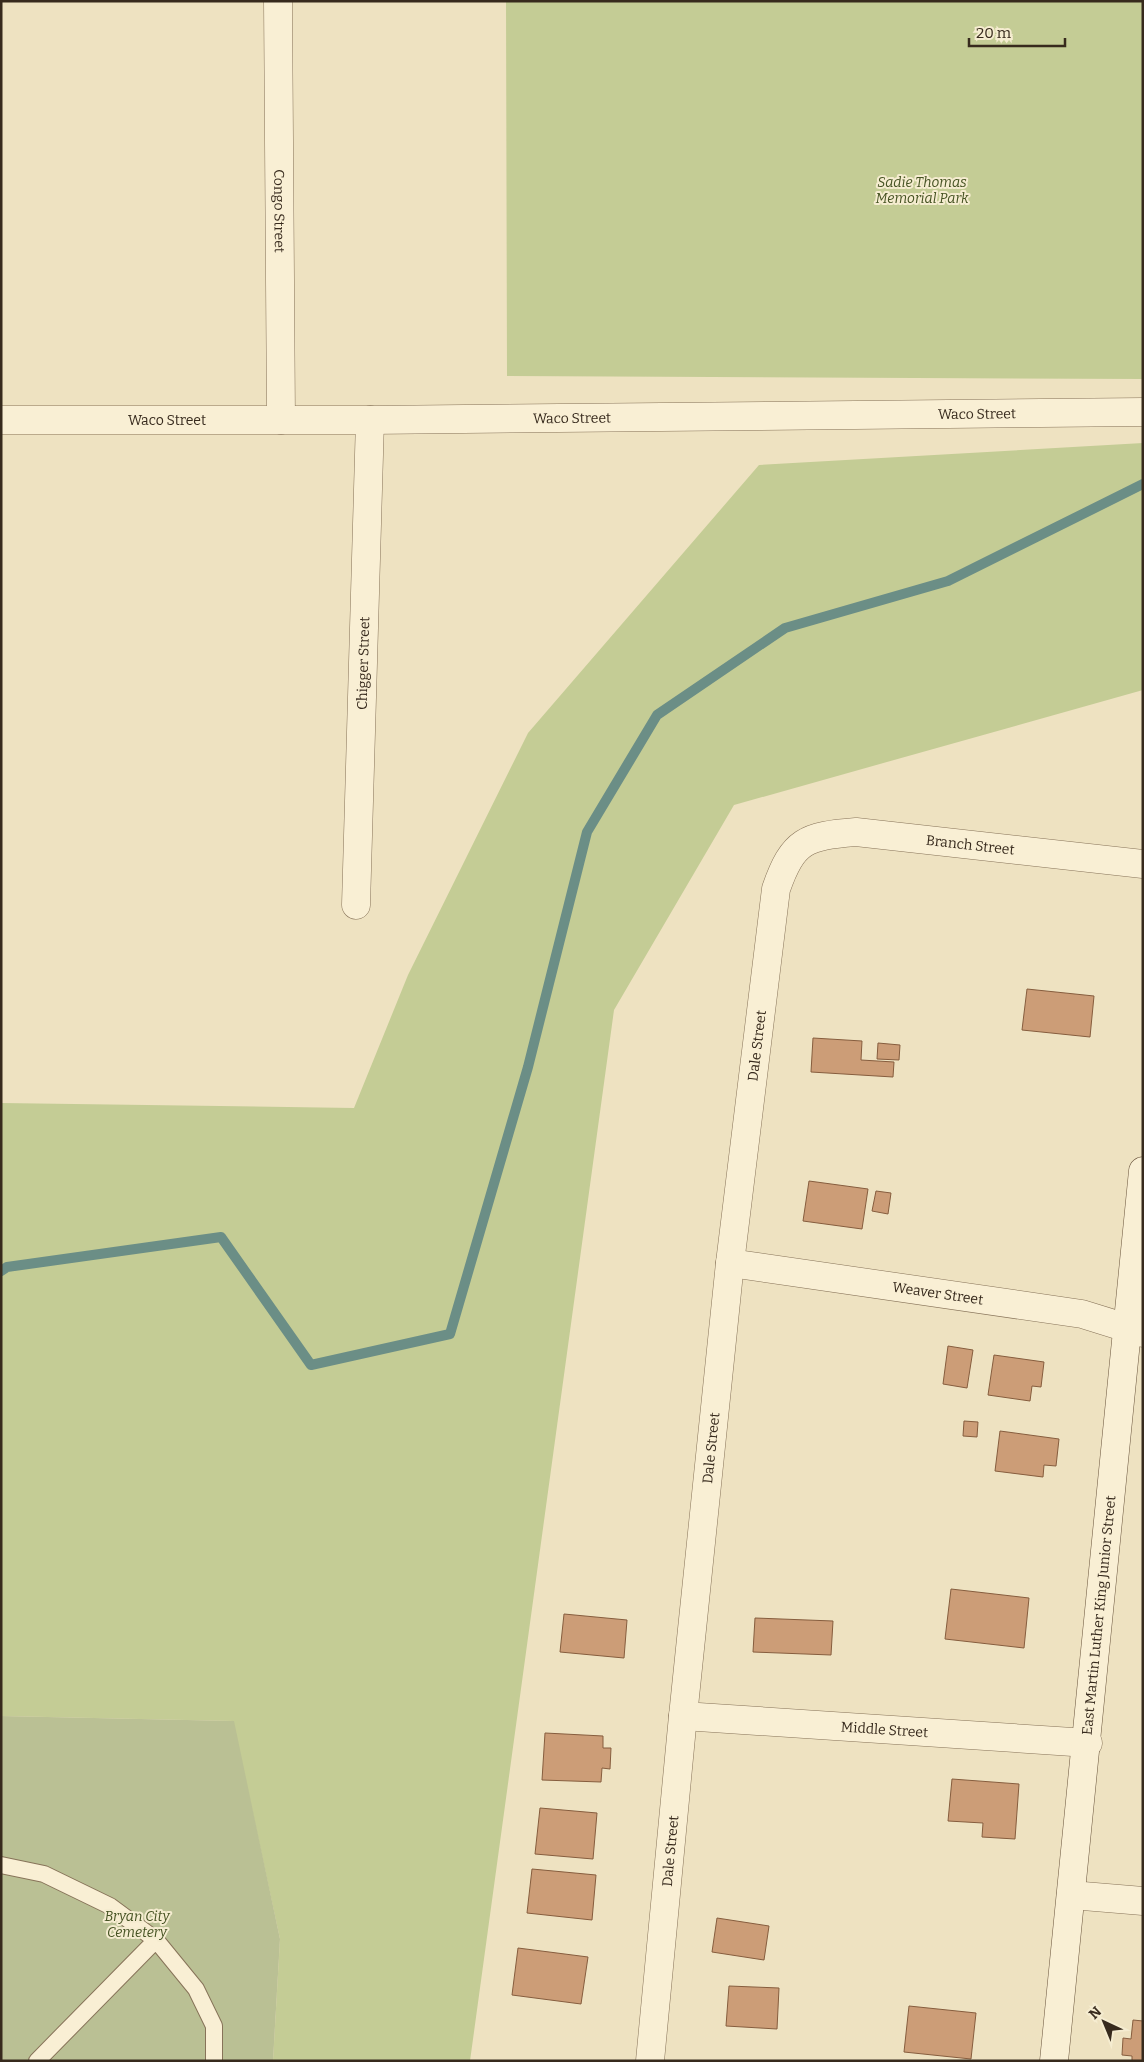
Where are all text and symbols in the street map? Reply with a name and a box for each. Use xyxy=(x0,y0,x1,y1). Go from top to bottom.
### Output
scale bar xyxy=(969,15,1065,47)
text: 20 m xyxy=(976,24,1012,42)
street label: Congo Street xyxy=(271,169,288,253)
park label: Sadie Thomas Memorial Park xyxy=(875,174,969,207)
street label: Waco Street xyxy=(938,405,1016,423)
street label: Waco Street xyxy=(533,409,611,427)
street label: Waco Street xyxy=(128,412,206,429)
street label: Chigger Street xyxy=(353,616,373,710)
street label: Branch Street xyxy=(925,831,1016,858)
street label: Dale Street xyxy=(744,1009,770,1082)
street label: Weaver Street xyxy=(891,1278,984,1308)
street label: Dale Street xyxy=(699,1412,723,1484)
street label: East Martin Luther King Junior Street xyxy=(1078,1495,1119,1736)
street label: Middle Street xyxy=(840,1718,929,1741)
street label: Dale Street xyxy=(658,1815,682,1887)
park label: Bryan City Cemetery xyxy=(104,1908,170,1941)
north arrow xyxy=(1079,1997,1129,2047)
text: N xyxy=(1086,2003,1105,2023)

